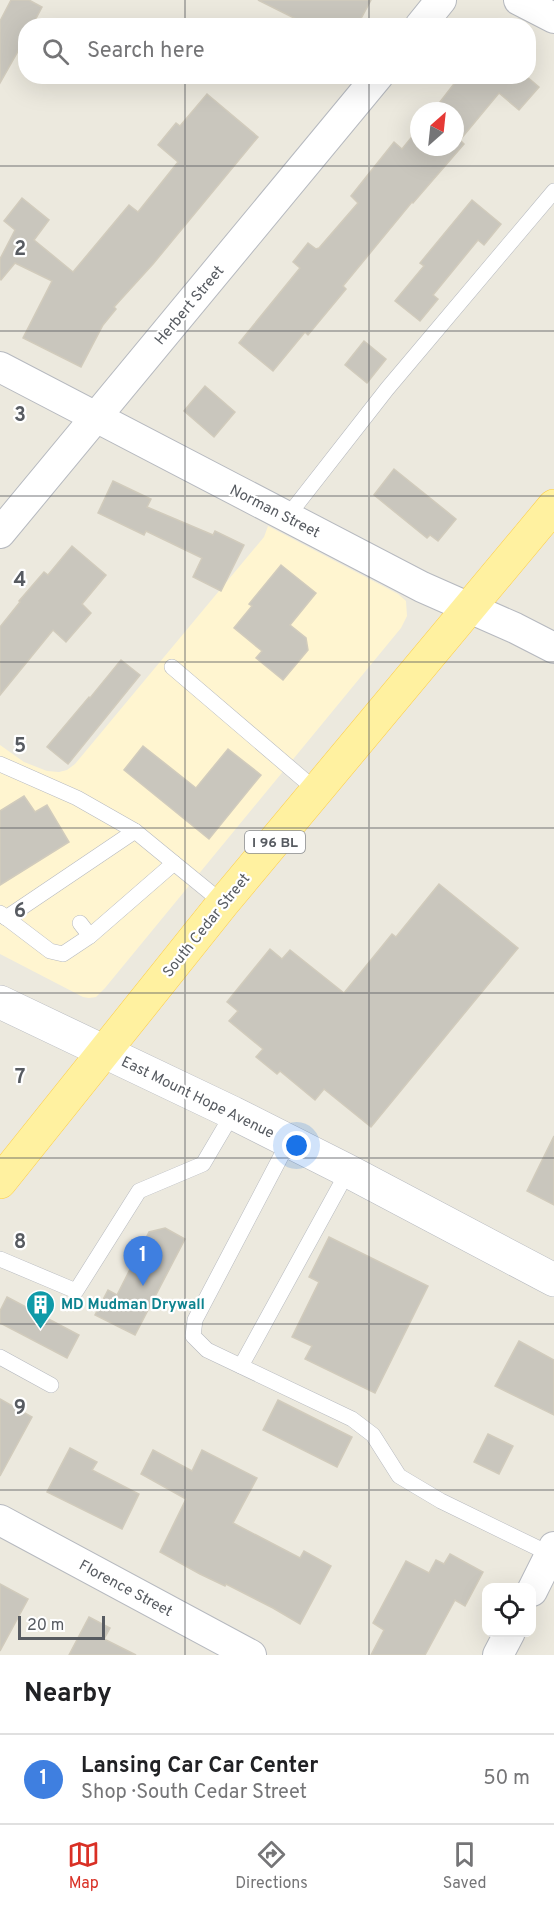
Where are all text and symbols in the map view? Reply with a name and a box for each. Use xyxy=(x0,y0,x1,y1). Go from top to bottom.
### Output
search box xyxy=(18,18,536,84)
icon: search xyxy=(39,35,72,68)
text: Search here xyxy=(87,38,205,65)
north arrow xyxy=(410,102,464,156)
text: 2 xyxy=(14,237,26,263)
street label: Herbert Street xyxy=(151,262,229,350)
text: 3 xyxy=(14,403,26,429)
street label: Norman Street xyxy=(226,481,323,543)
text: 4 xyxy=(14,568,26,594)
text: 5 xyxy=(14,734,26,760)
road number: I 96 BL xyxy=(245,831,305,853)
street label: South Cedar Street xyxy=(159,870,255,982)
text: 6 xyxy=(14,899,26,925)
street label: East Mount Hope Avenue xyxy=(118,1053,277,1144)
text: 7 xyxy=(15,1065,25,1091)
your location xyxy=(282,1131,311,1160)
text: 8 xyxy=(14,1230,26,1256)
pin: 1 xyxy=(124,1236,162,1286)
building icon: MD Mudman Drywall xyxy=(24,1288,56,1330)
place label: MD Mudman Drywall xyxy=(61,1296,205,1315)
text: 9 xyxy=(14,1396,26,1422)
street label: Florence Street xyxy=(75,1557,175,1622)
map controls xyxy=(482,1583,536,1637)
button: locate xyxy=(482,1583,536,1637)
scale bar xyxy=(18,1613,105,1640)
text: 20 m xyxy=(27,1616,64,1636)
text: Nearby xyxy=(24,1678,112,1711)
text: Lansing Car Car Center xyxy=(81,1753,318,1780)
text: 1 xyxy=(40,1766,48,1792)
text: 50 m xyxy=(483,1766,530,1792)
text: Shop · South Cedar Street xyxy=(81,1780,307,1806)
tab: Map xyxy=(67,1838,100,1894)
tab: Directions xyxy=(235,1838,308,1894)
tab: Saved xyxy=(443,1838,487,1894)

